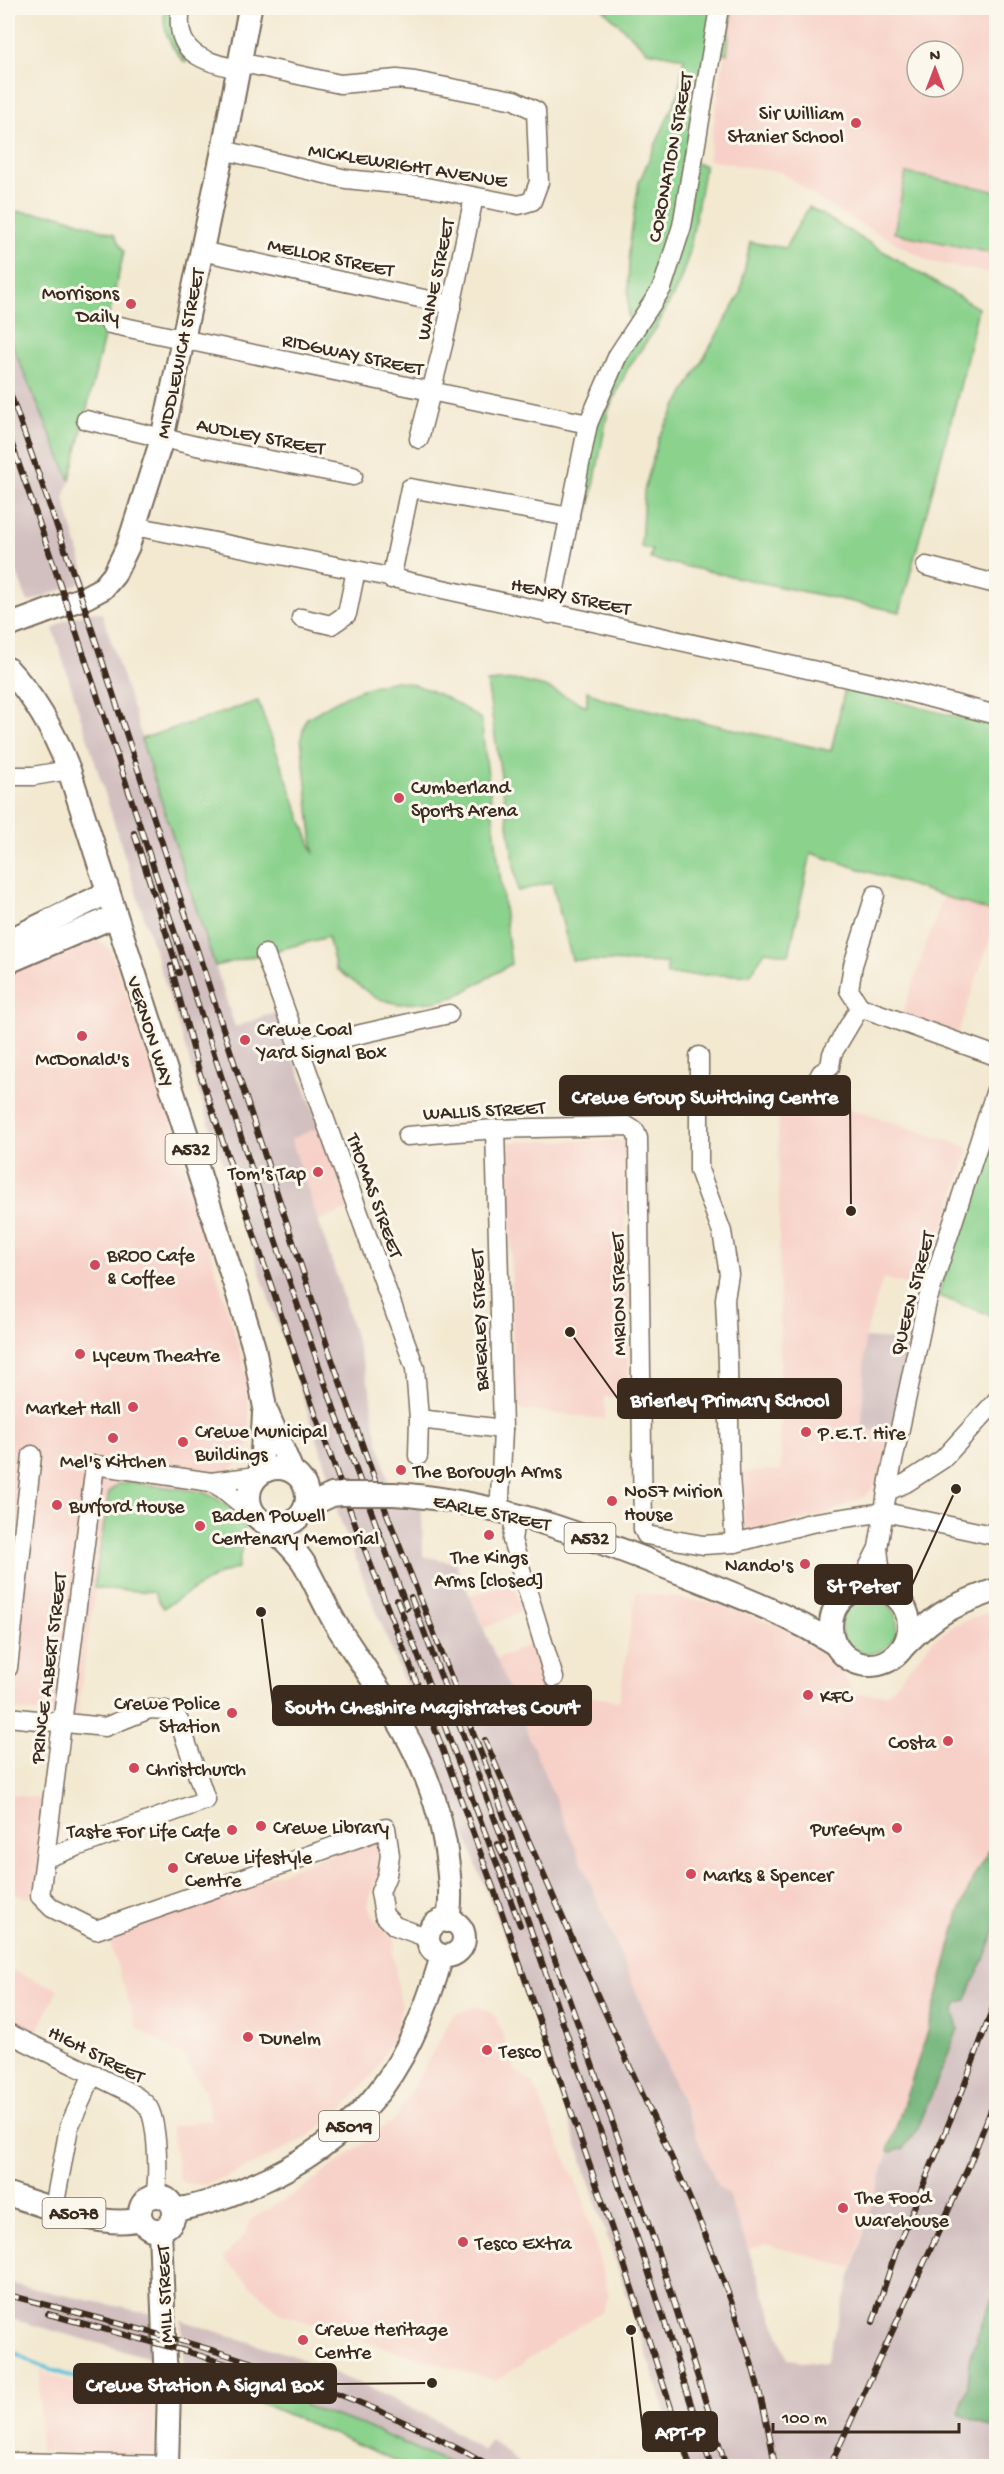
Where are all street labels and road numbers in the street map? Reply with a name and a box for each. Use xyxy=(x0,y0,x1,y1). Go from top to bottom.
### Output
street label: CORONATION STREET xyxy=(645,69,700,245)
street label: MICKLEWRIGHT AVENUE xyxy=(306,140,510,195)
street label: WAINE STREET xyxy=(413,215,462,343)
street label: MELLOR STREET xyxy=(265,235,397,284)
street label: MIDDLEWICH STREET xyxy=(153,265,212,441)
street label: RIDGWAY STREET xyxy=(280,330,426,383)
street label: AUDLEY STREET xyxy=(194,415,328,462)
street label: HENRY STREET xyxy=(508,575,633,623)
street label: VERNON WAY xyxy=(120,973,177,1090)
street label: WALLIS STREET xyxy=(422,1098,547,1127)
street label: THOMAS STREET xyxy=(339,1130,406,1263)
road number: A532 xyxy=(166,1134,216,1164)
street label: QUEEN STREET xyxy=(887,1228,942,1359)
street label: MIRION STREET xyxy=(608,1231,633,1356)
street label: BRIERLEY STREET xyxy=(467,1247,496,1392)
street label: EARLE STREET xyxy=(431,1491,553,1538)
road number: A532 xyxy=(564,1523,616,1553)
street label: PRINCE ALBERT STREET xyxy=(27,1570,74,1766)
street label: HIGH STREET xyxy=(43,2022,149,2091)
road number: A5019 xyxy=(319,2111,379,2141)
road number: A5078 xyxy=(42,2198,106,2228)
street label: MILL STREET xyxy=(153,2243,180,2343)

